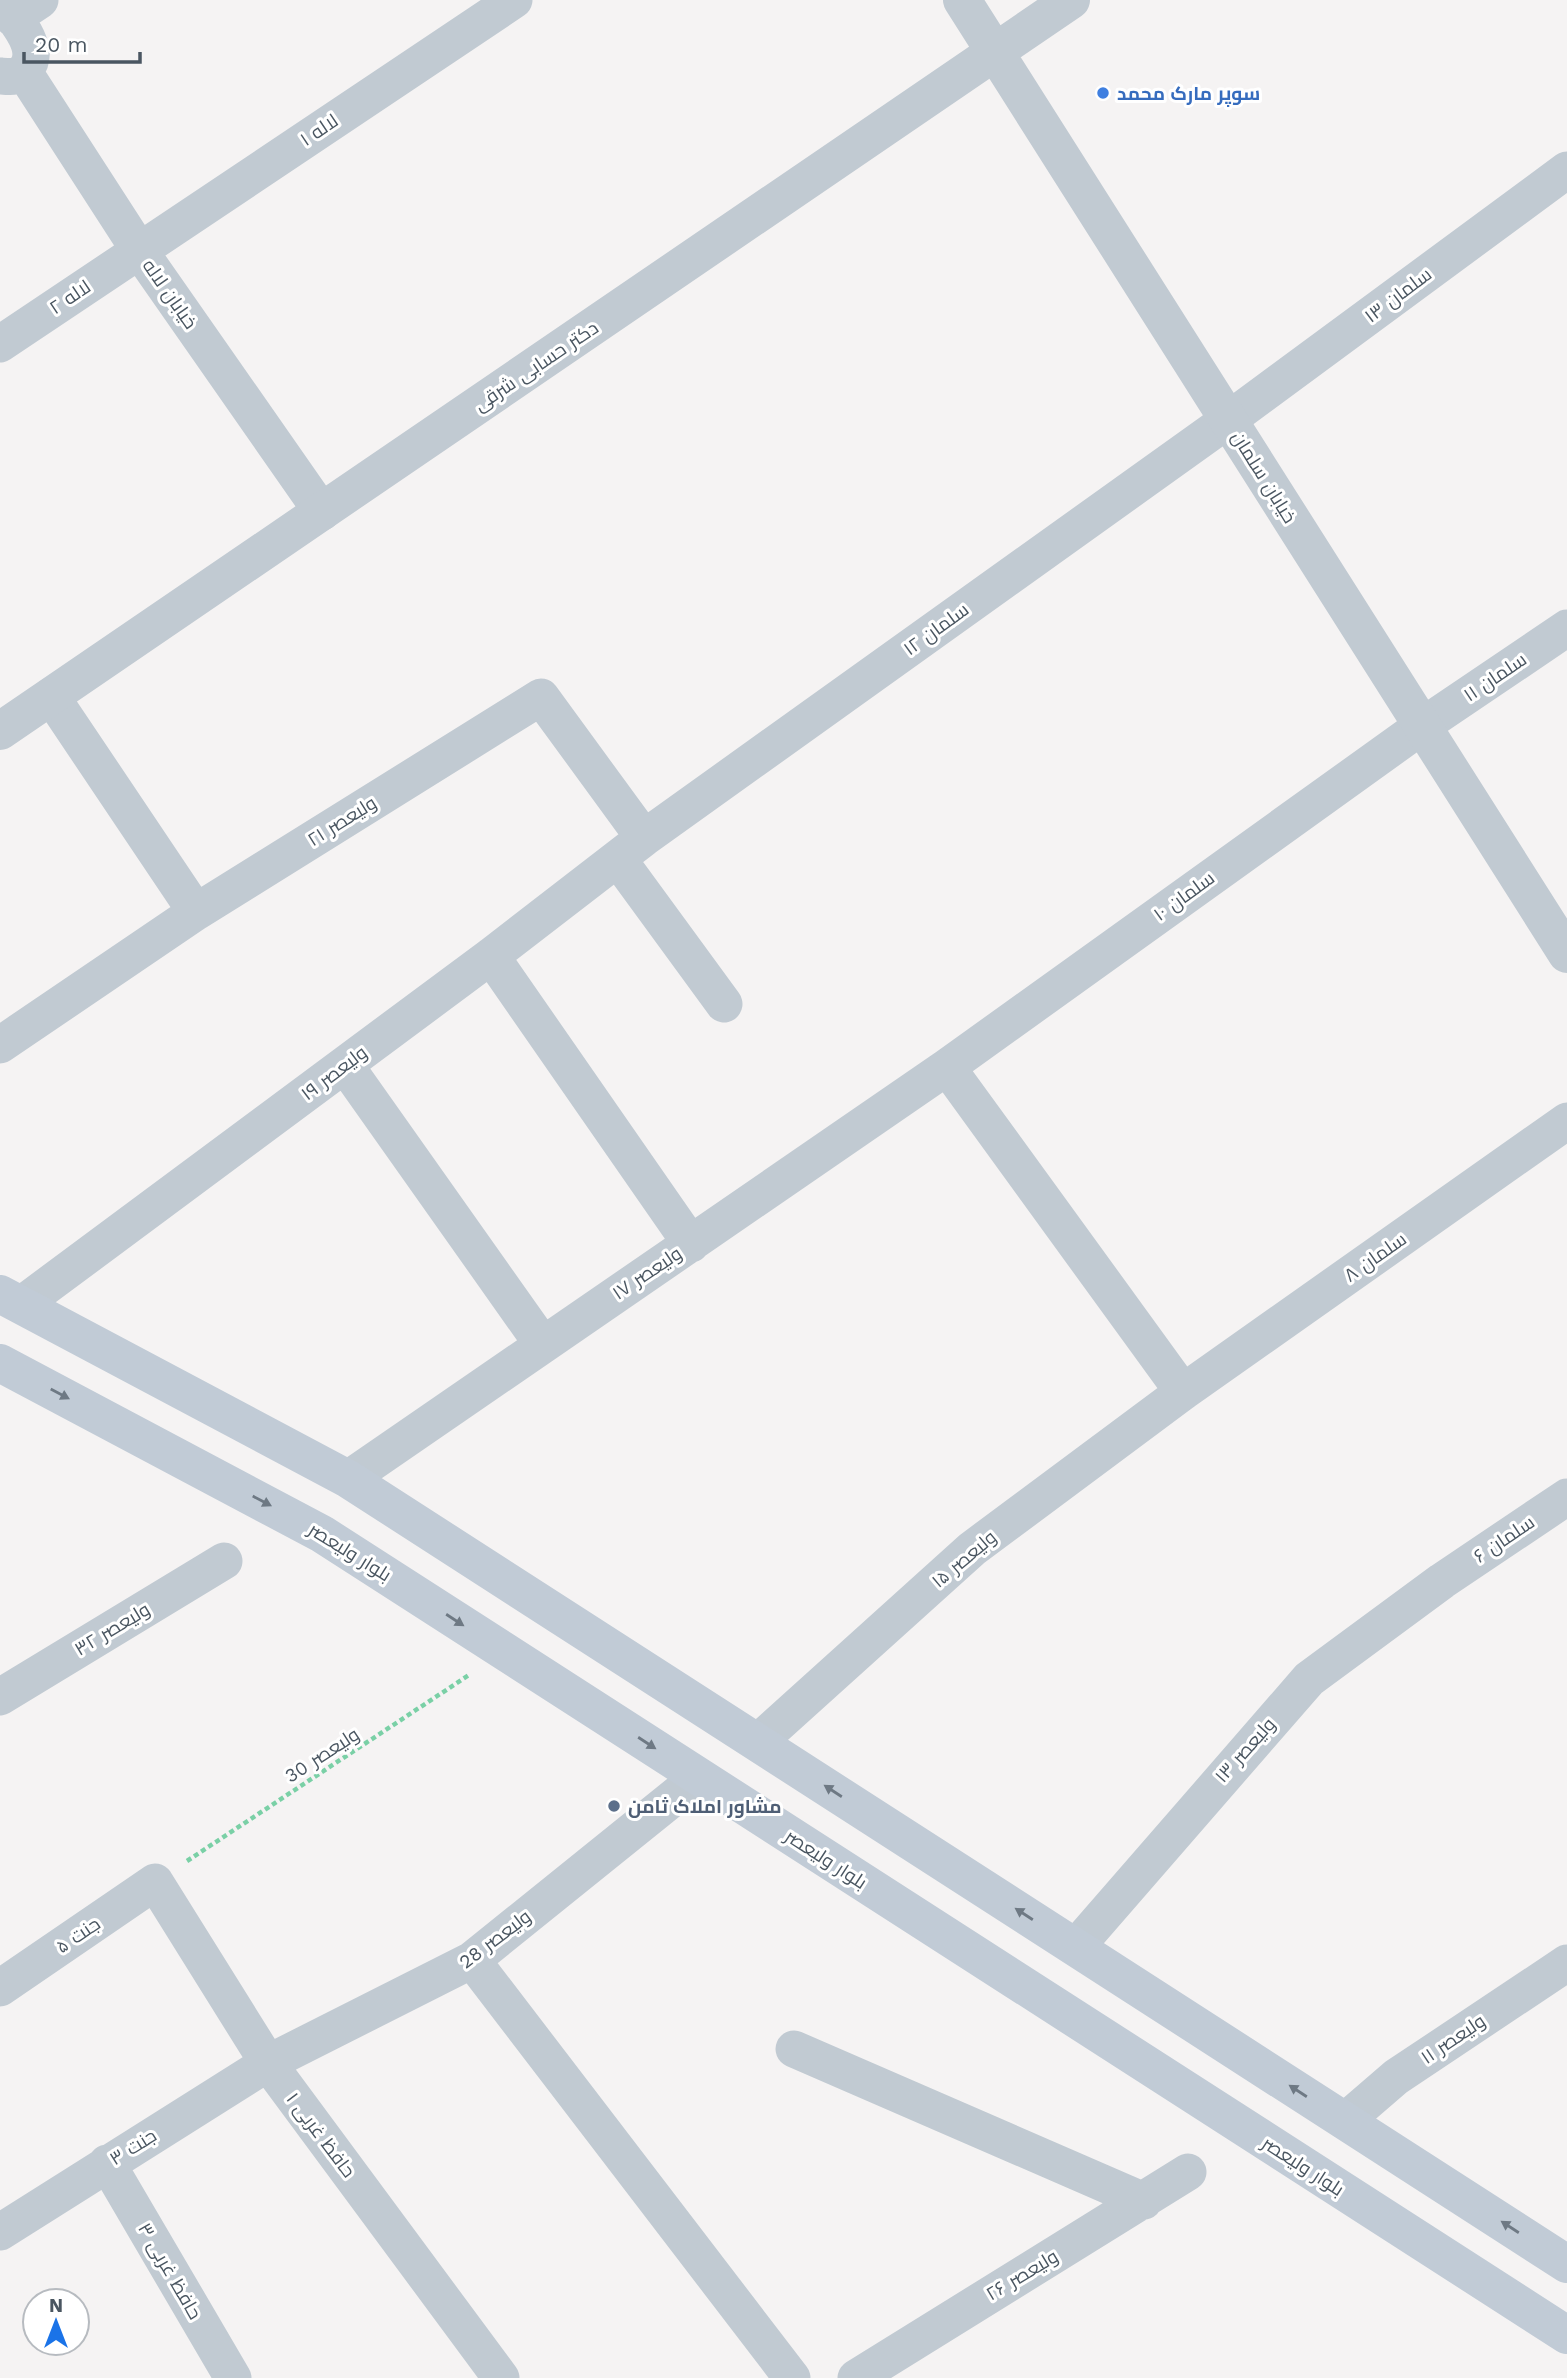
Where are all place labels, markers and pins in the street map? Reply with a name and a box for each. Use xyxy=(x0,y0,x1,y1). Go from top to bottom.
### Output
place label: سوپر مارک محمد xyxy=(1117,82,1260,107)
marker: سوپر مارک محمد xyxy=(1095,85,1111,101)
place label: مشاور املاک ثامن xyxy=(628,1795,782,1818)
marker: مشاور املاک ثامن xyxy=(606,1798,622,1814)

